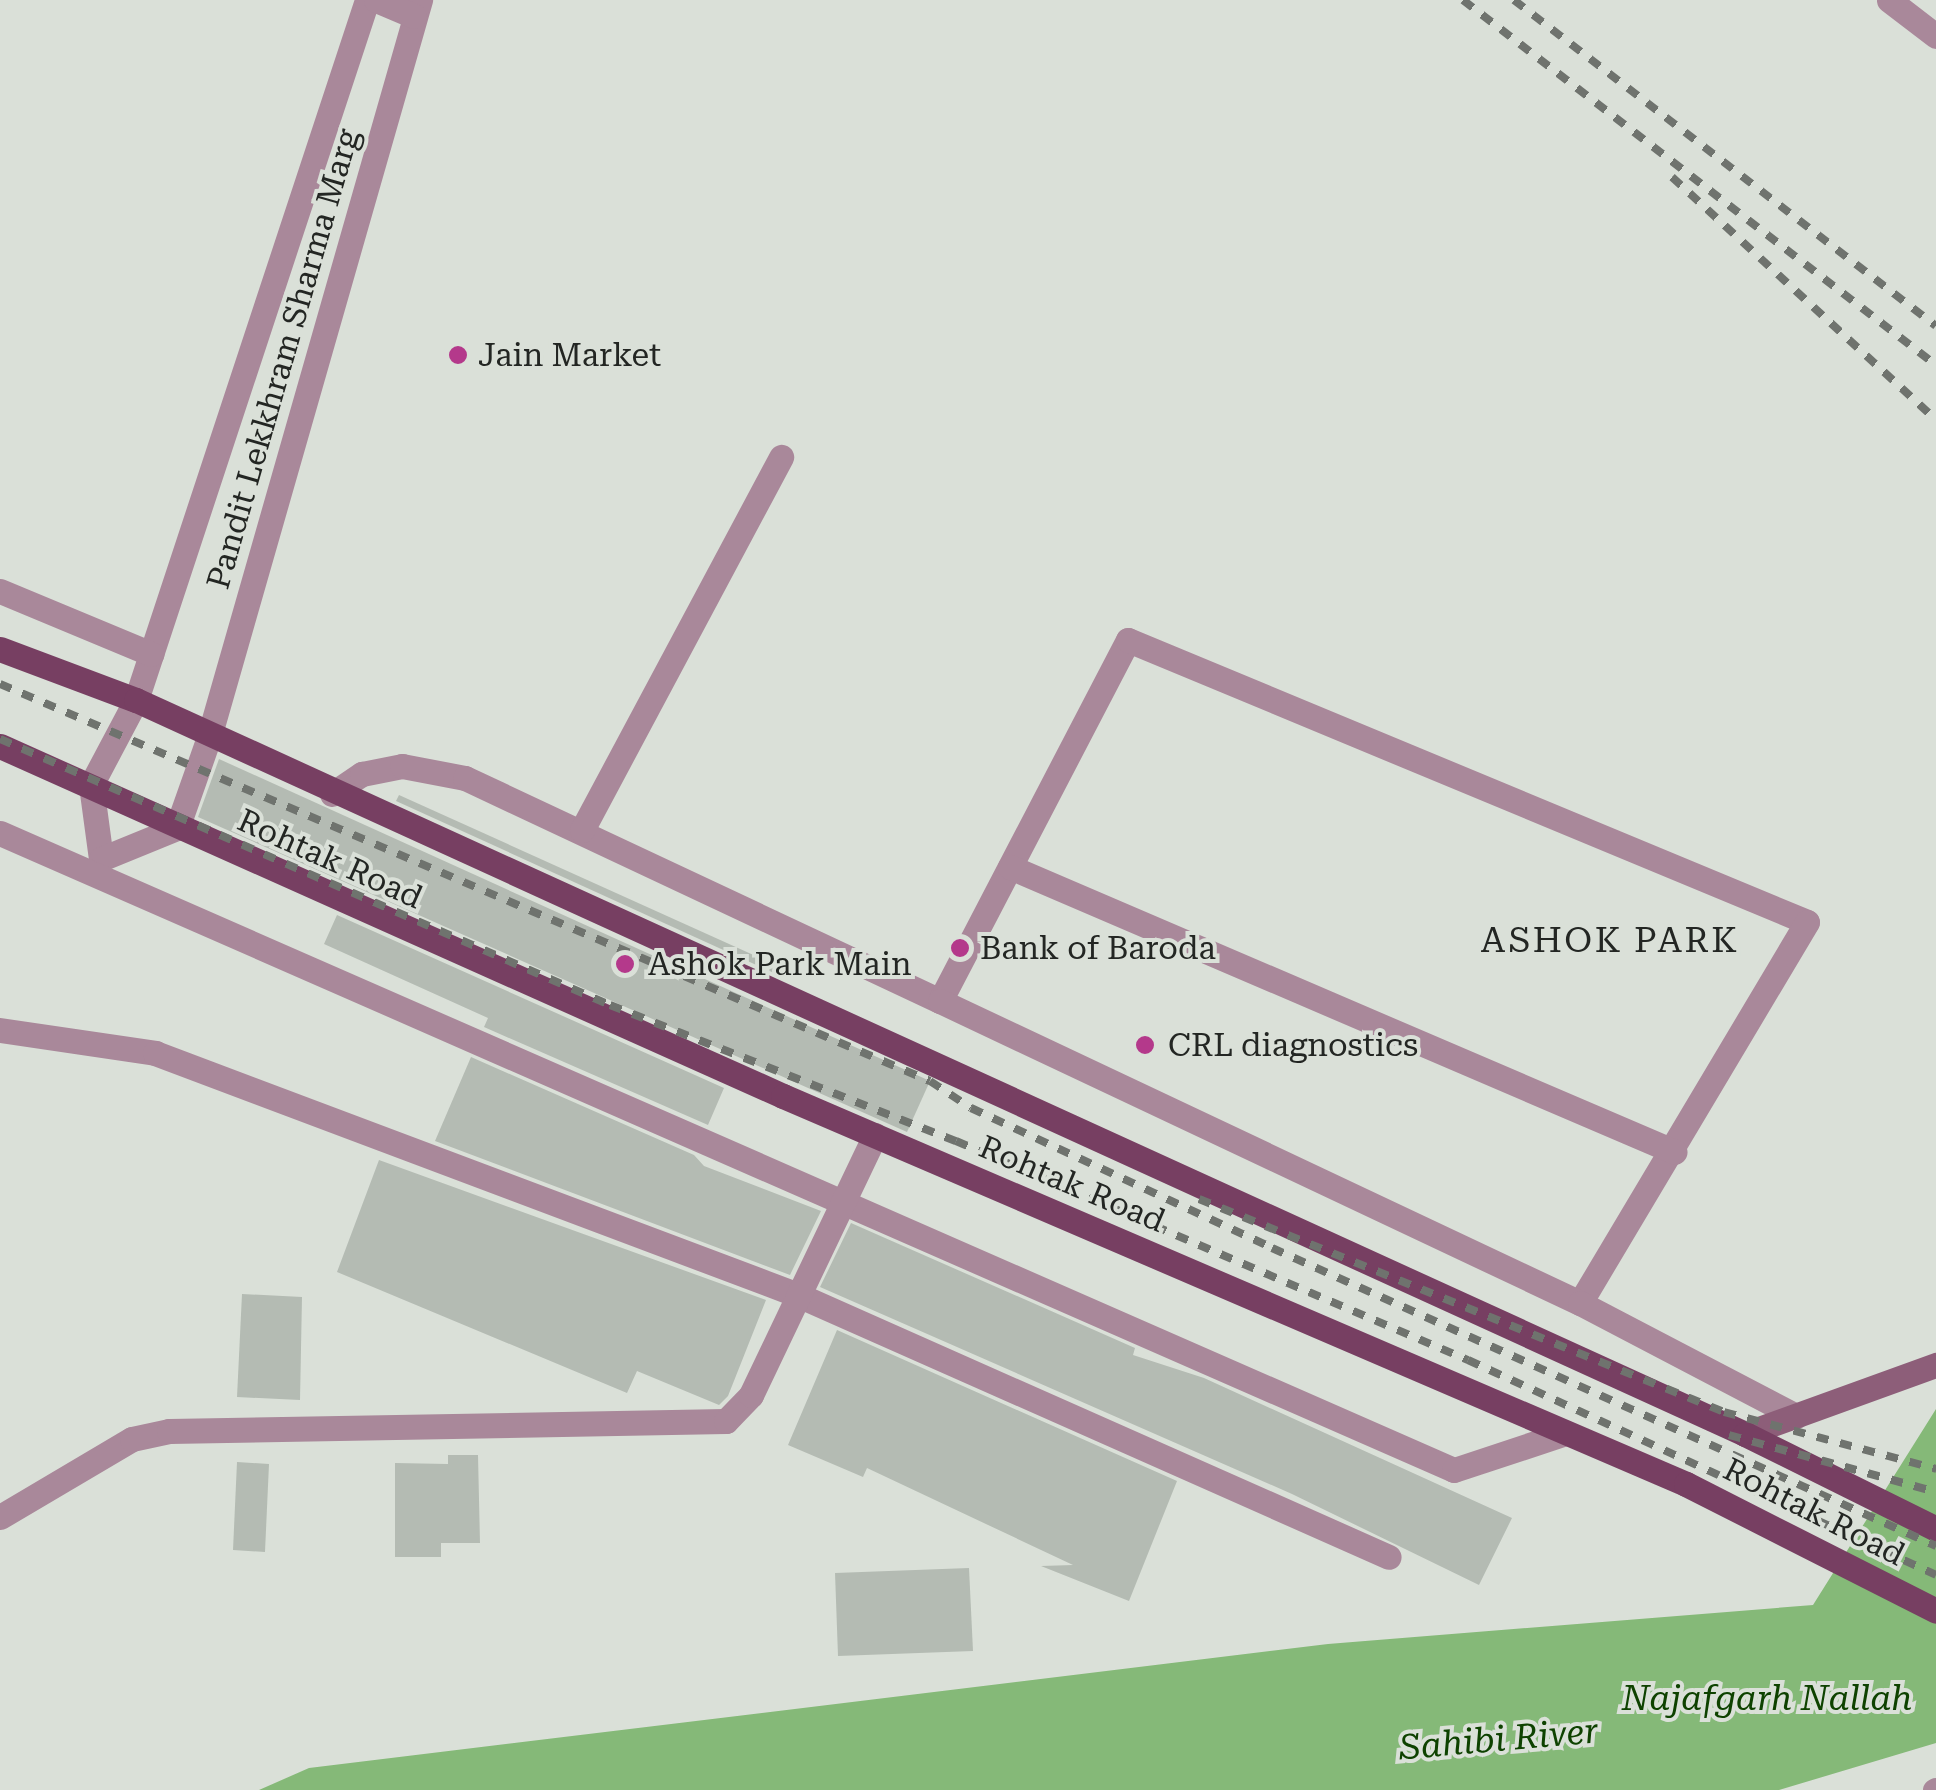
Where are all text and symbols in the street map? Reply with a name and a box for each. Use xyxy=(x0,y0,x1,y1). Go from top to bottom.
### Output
street label: Pandit Lekkhram Sharma Marg xyxy=(199,125,367,593)
place label: Jain Market xyxy=(478,336,661,374)
marker: Jain Market xyxy=(447,344,469,366)
street label: Rohtak Road xyxy=(232,801,428,917)
district label: ASHOK PARK xyxy=(1481,920,1739,962)
place label: Bank of Baroda xyxy=(980,929,1216,967)
marker: Bank of Baroda xyxy=(949,937,971,959)
place label: Ashok Park Main xyxy=(648,945,912,983)
marker: Ashok Park Main xyxy=(612,951,638,977)
place label: CRL diagnostics xyxy=(1168,1026,1418,1064)
marker: CRL diagnostics xyxy=(1132,1032,1158,1058)
street label: Rohtak Road xyxy=(973,1128,1171,1240)
street label: Rohtak Road xyxy=(1717,1450,1911,1574)
water label: Najafgarh Nallah xyxy=(1622,1678,1912,1720)
water label: Sahibi River xyxy=(1397,1710,1601,1770)

